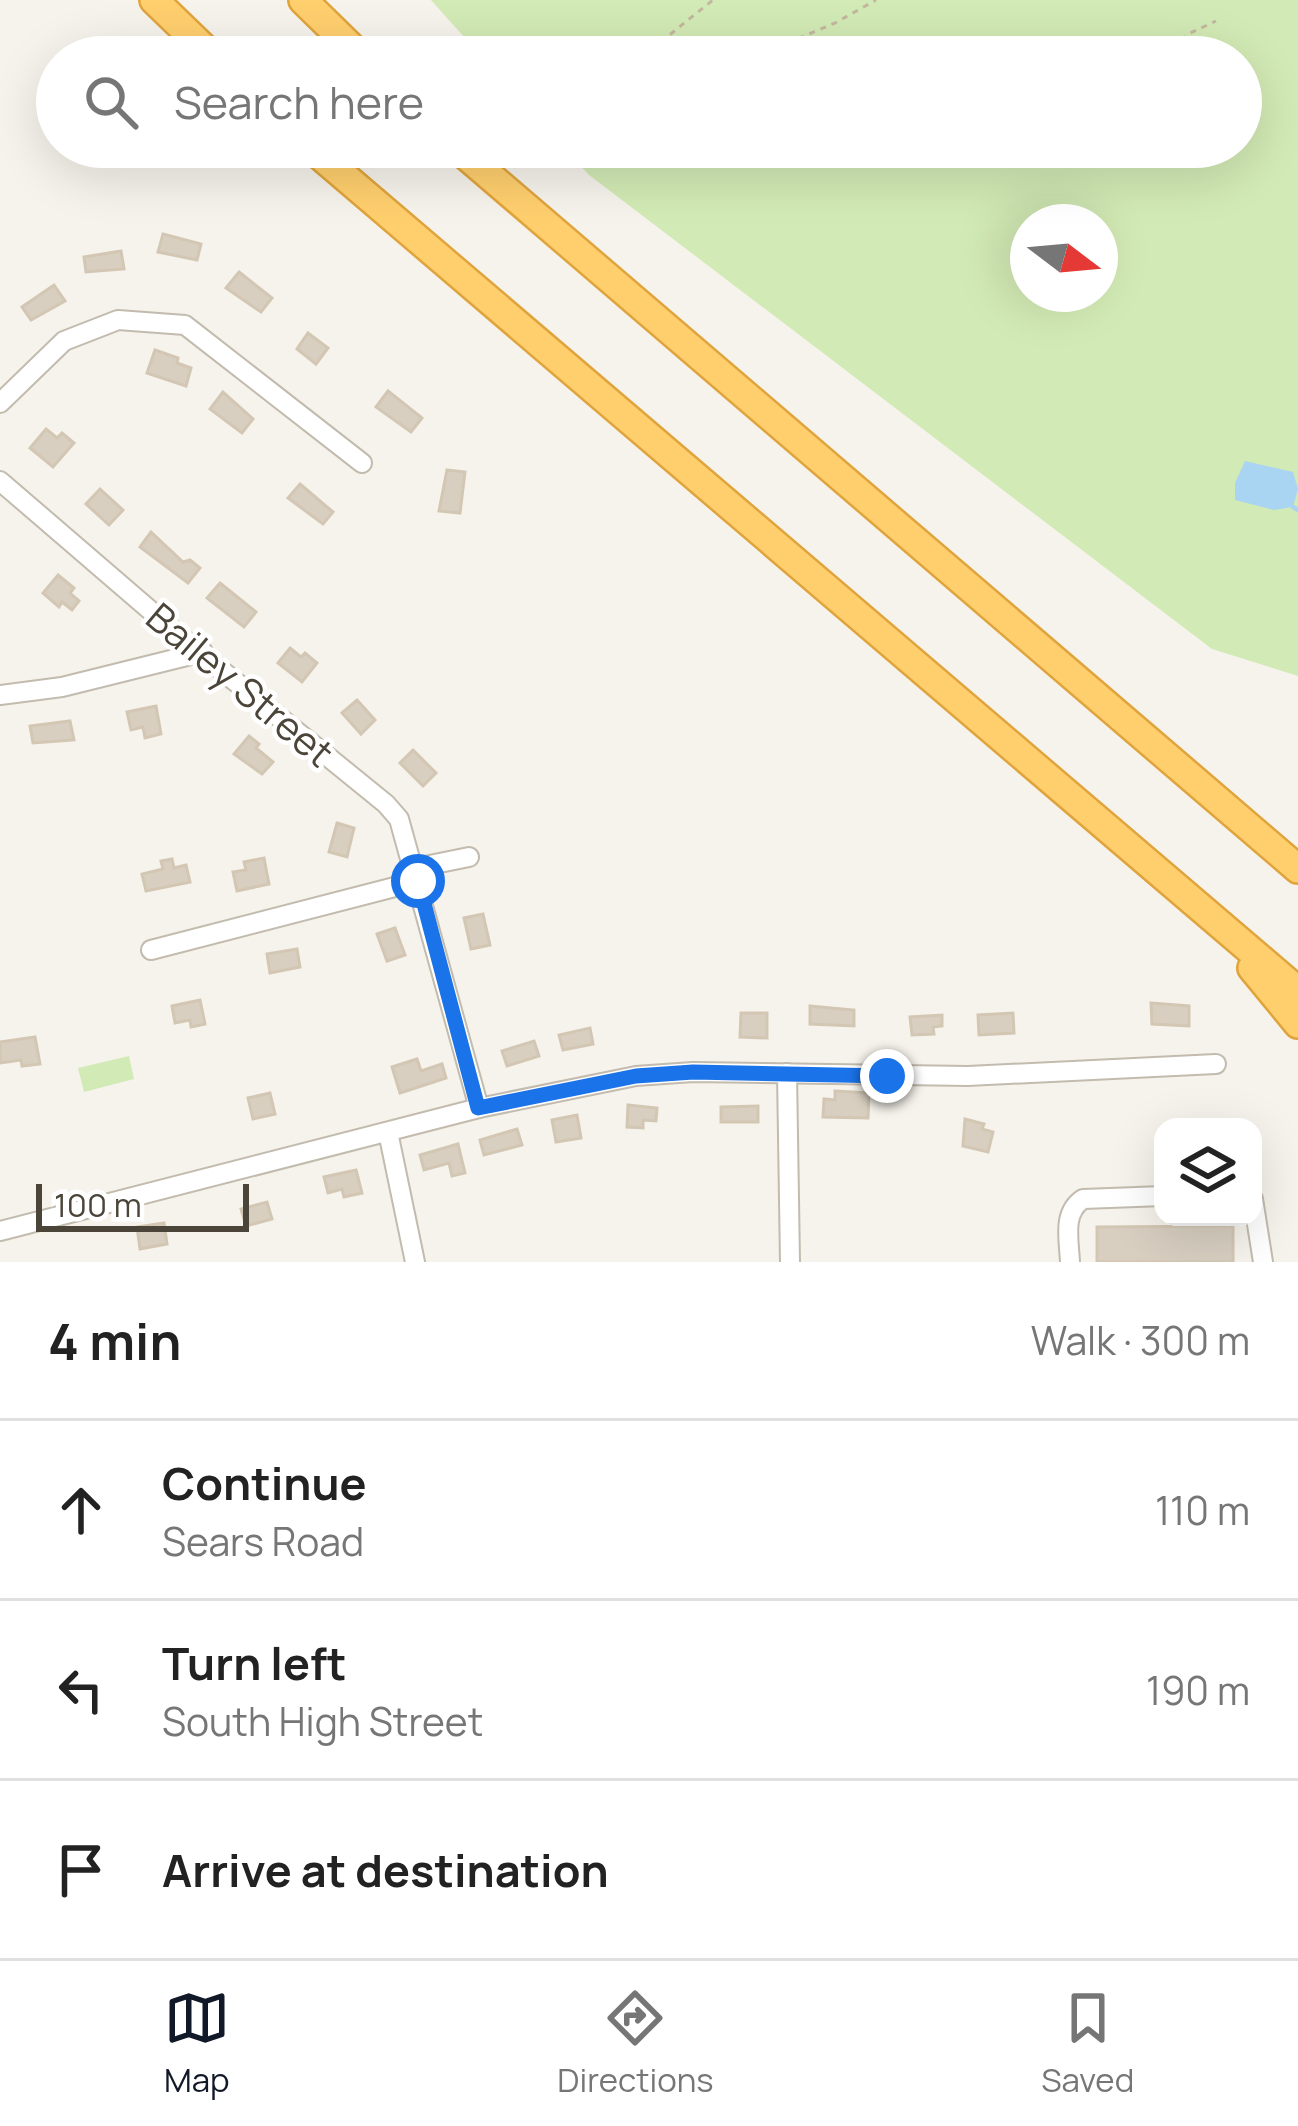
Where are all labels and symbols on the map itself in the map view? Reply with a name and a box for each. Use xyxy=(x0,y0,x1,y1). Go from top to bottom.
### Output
north arrow xyxy=(1010,204,1118,312)
street label: Bailey Street xyxy=(136,590,346,779)
route start xyxy=(391,854,445,908)
route end xyxy=(860,1049,914,1103)
scale bar xyxy=(36,1178,249,1231)

